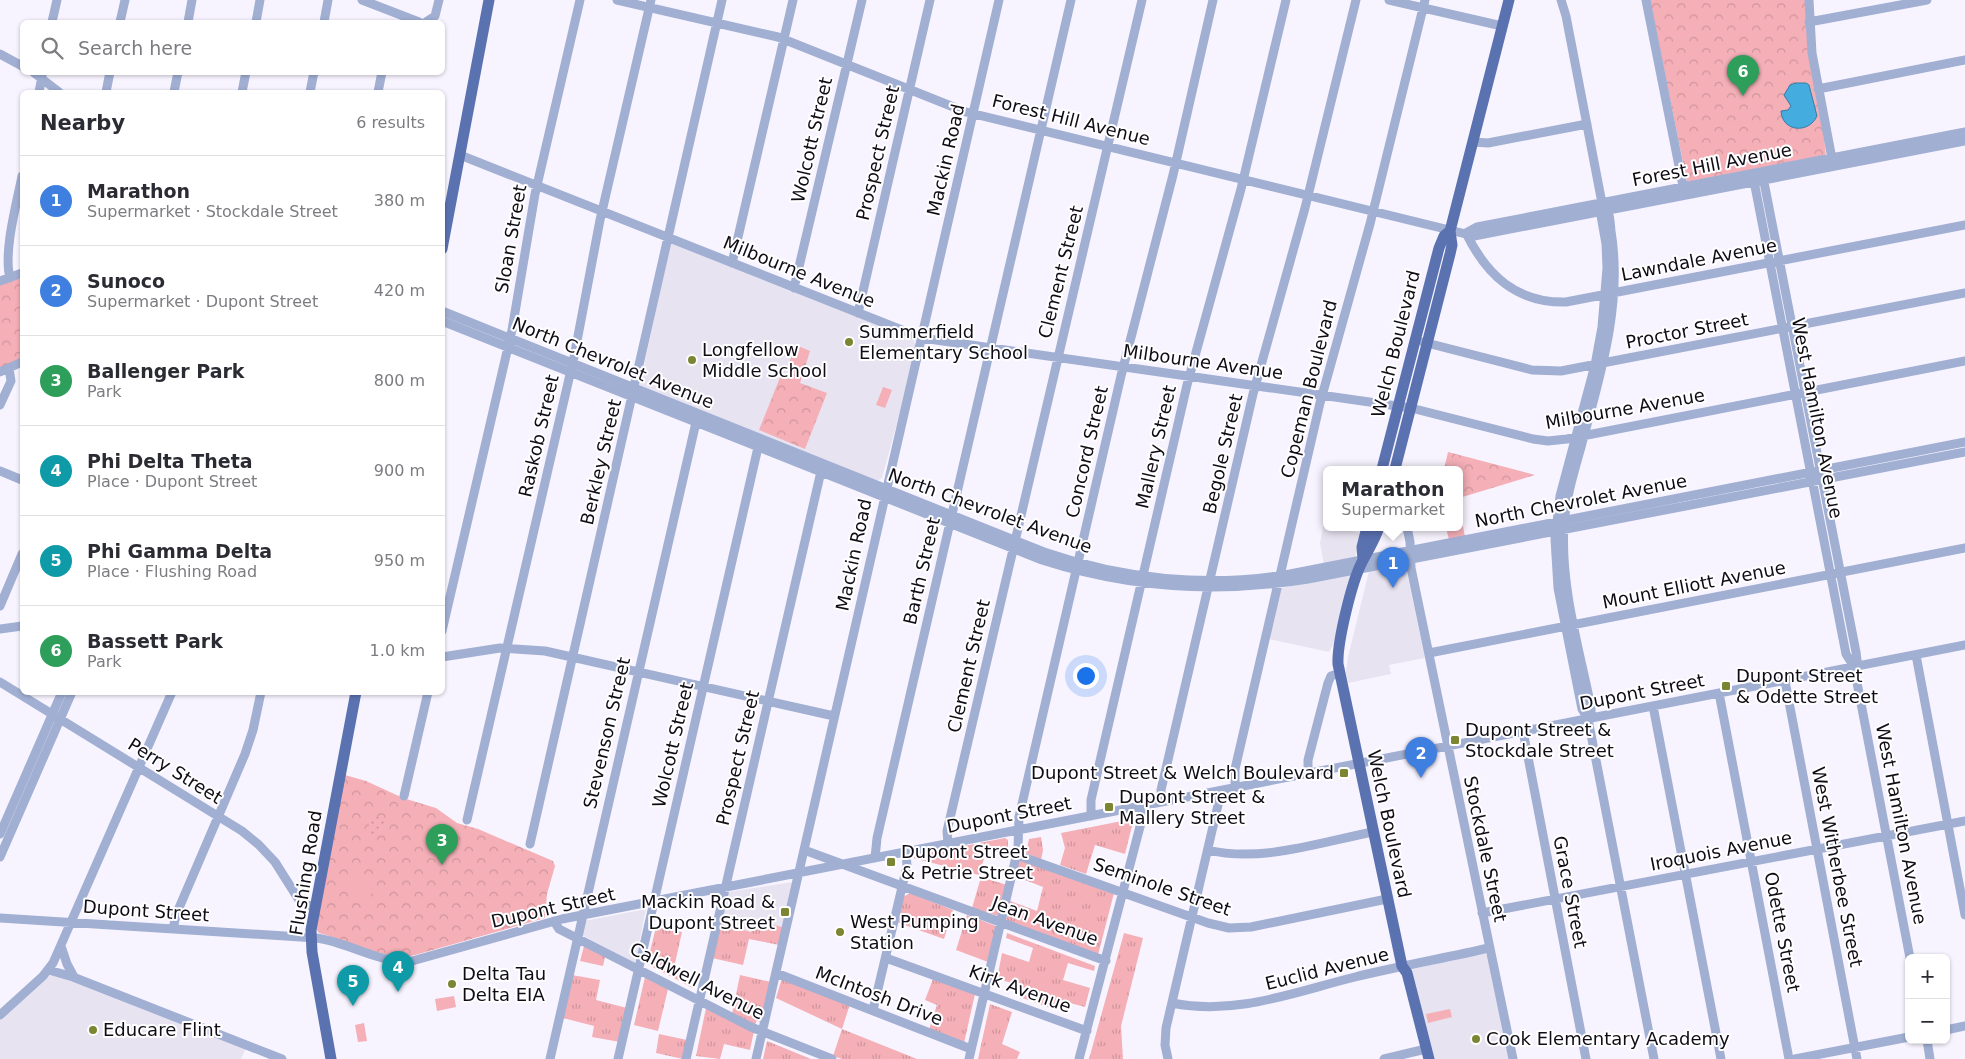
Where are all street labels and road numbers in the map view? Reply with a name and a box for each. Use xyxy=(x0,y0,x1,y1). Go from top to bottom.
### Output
street label: Wolcott Street xyxy=(787,75,836,205)
street label: Prospect Street xyxy=(852,83,903,222)
street label: Forest Hill Avenue xyxy=(990,90,1152,149)
street label: Mackin Road xyxy=(922,102,969,218)
street label: Forest Hill Avenue xyxy=(1630,139,1793,190)
street label: Sloan Street xyxy=(491,183,530,295)
street label: Clement Street xyxy=(1034,203,1087,340)
street label: Milbourne Avenue xyxy=(720,232,878,312)
street label: Lawndale Avenue xyxy=(1619,234,1779,285)
street label: Welch Boulevard xyxy=(1367,268,1424,420)
street label: Copeman Boulevard xyxy=(1276,298,1341,480)
street label: Proctor Street xyxy=(1624,308,1750,353)
street label: North Chevrolet Avenue xyxy=(509,312,717,413)
street label: West Hamilton Avenue xyxy=(1788,316,1847,520)
street label: Milbourne Avenue xyxy=(1122,340,1285,383)
street label: Raskob Street xyxy=(514,373,563,499)
street label: Mallery Street xyxy=(1131,383,1180,511)
street label: Concord Street xyxy=(1061,384,1112,520)
street label: Milbourne Avenue xyxy=(1544,384,1706,433)
street label: Begole Street xyxy=(1199,392,1247,516)
street label: Berkley Street xyxy=(576,397,625,527)
street label: North Chevrolet Avenue xyxy=(885,464,1095,557)
street label: North Chevrolet Avenue xyxy=(1473,470,1689,531)
street label: Mackin Road xyxy=(831,497,876,613)
street label: Barth Street xyxy=(899,515,944,627)
street label: Mount Elliott Avenue xyxy=(1600,556,1787,613)
street label: Clement Street xyxy=(943,597,994,735)
street label: Stevenson Street xyxy=(579,655,634,811)
street label: Dupont Street xyxy=(1578,669,1706,714)
street label: Wolcott Street xyxy=(648,680,697,810)
street label: Prospect Street xyxy=(712,688,763,827)
street label: West Hamilton Avenue xyxy=(1872,722,1931,926)
street label: Perry Street xyxy=(124,733,226,808)
street label: Welch Boulevard xyxy=(1364,748,1415,900)
street label: West Witherbee Street xyxy=(1808,765,1867,969)
street label: Stockdale Street xyxy=(1460,774,1511,924)
street label: Dupont Street xyxy=(945,792,1073,837)
street label: Flushing Road xyxy=(285,809,326,937)
street label: Iroquois Avenue xyxy=(1648,826,1794,875)
street label: Grace Street xyxy=(1549,834,1592,950)
street label: Seminole Street xyxy=(1091,853,1234,920)
street label: Odette Street xyxy=(1761,870,1804,994)
street label: Dupont Street xyxy=(489,883,617,932)
street label: Jean Avenue xyxy=(988,891,1101,949)
street label: Dupont Street xyxy=(82,896,210,925)
street label: Caldwell Avenue xyxy=(626,938,768,1024)
street label: Euclid Avenue xyxy=(1263,943,1391,994)
street label: Kirk Avenue xyxy=(966,960,1074,1017)
street label: McIntosh Drive xyxy=(813,962,946,1029)

